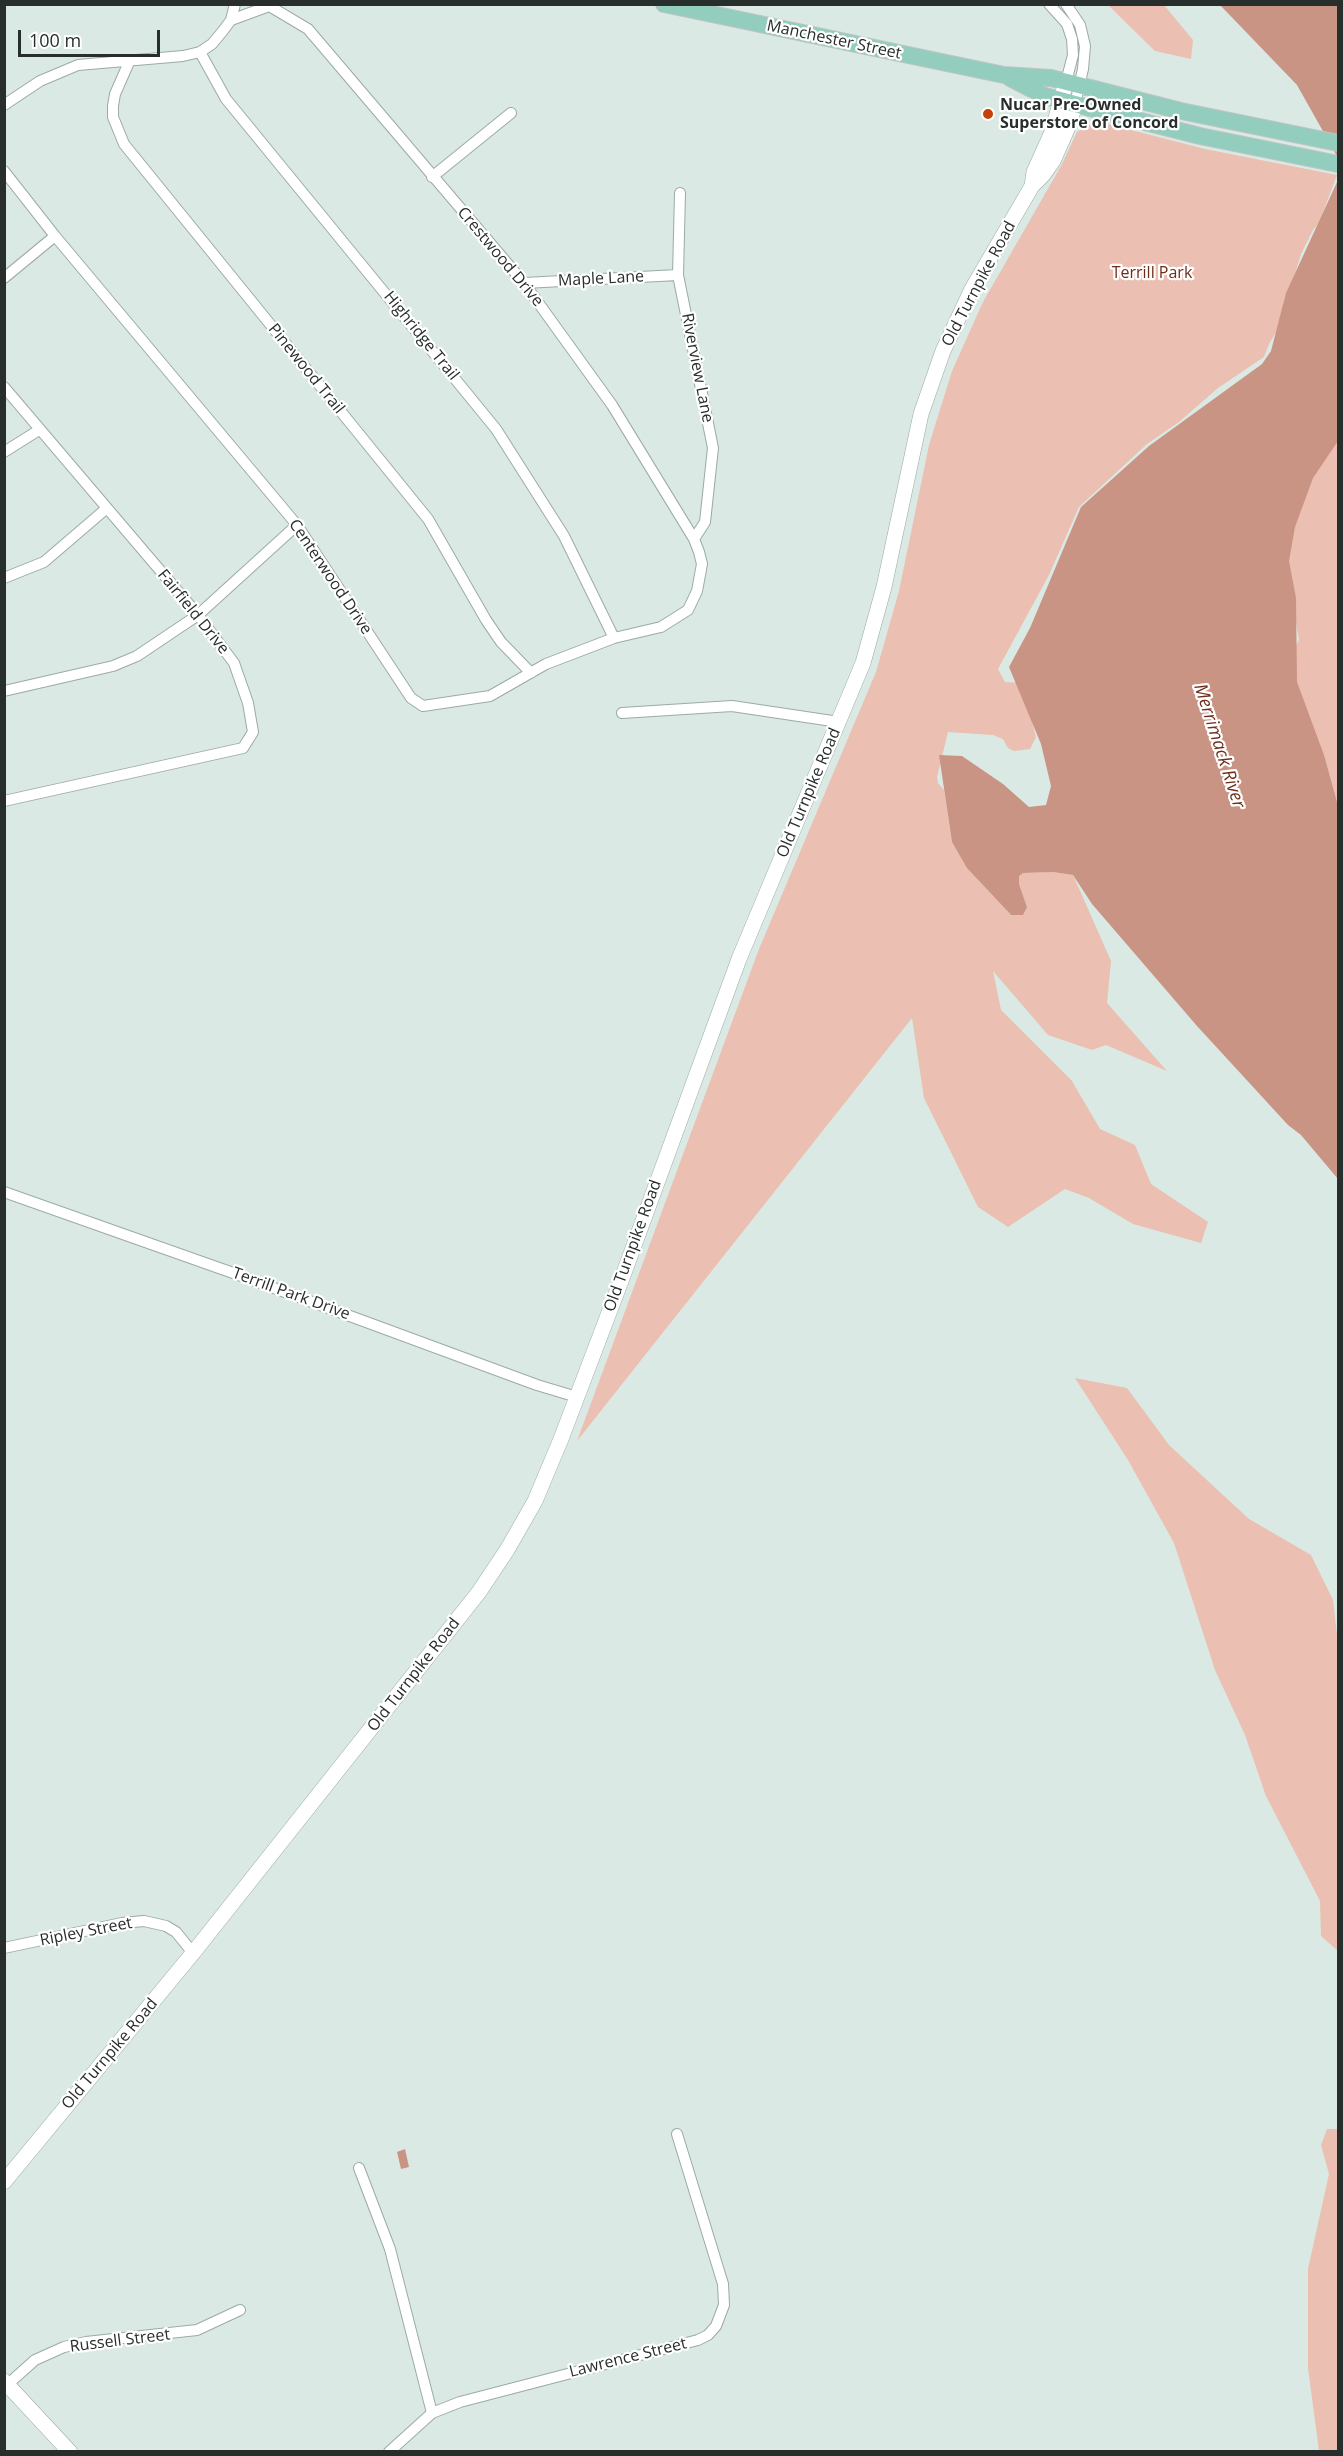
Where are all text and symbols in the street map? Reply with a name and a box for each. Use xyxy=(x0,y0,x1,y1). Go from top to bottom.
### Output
street label: Manchester Street xyxy=(765,16,903,64)
scale bar xyxy=(21,18,164,56)
text: 100 m xyxy=(29,28,81,52)
place label: Nucar Pre-Owned Superstore of Concord xyxy=(1000,95,1178,133)
marker: Nucar Pre-Owned Superstore of Concord xyxy=(981,107,995,121)
street label: Crestwood Drive xyxy=(453,203,547,311)
street label: Old Turnpike Road xyxy=(938,218,1020,350)
park label: Terrill Park xyxy=(1112,263,1192,283)
street label: Maple Lane xyxy=(557,267,645,291)
street label: Highridge Trail xyxy=(379,288,463,384)
street label: Riverview Lane xyxy=(677,312,717,424)
street label: Pinewood Trail xyxy=(264,320,348,418)
street label: Centerwood Drive xyxy=(284,516,376,638)
street label: Fairfield Drive xyxy=(153,566,233,658)
water label: Merrimack River xyxy=(1189,681,1249,811)
street label: Old Turnpike Road xyxy=(773,725,845,861)
street label: Old Turnpike Road xyxy=(600,1177,666,1315)
street label: Terrill Park Drive xyxy=(229,1264,353,1324)
street label: Old Turnpike Road xyxy=(364,1614,464,1736)
street label: Ripley Street xyxy=(38,1914,134,1950)
street label: Old Turnpike Road xyxy=(58,1995,162,2113)
street label: Russell Street xyxy=(69,2325,171,2357)
street label: Lawrence Street xyxy=(567,2334,689,2382)

